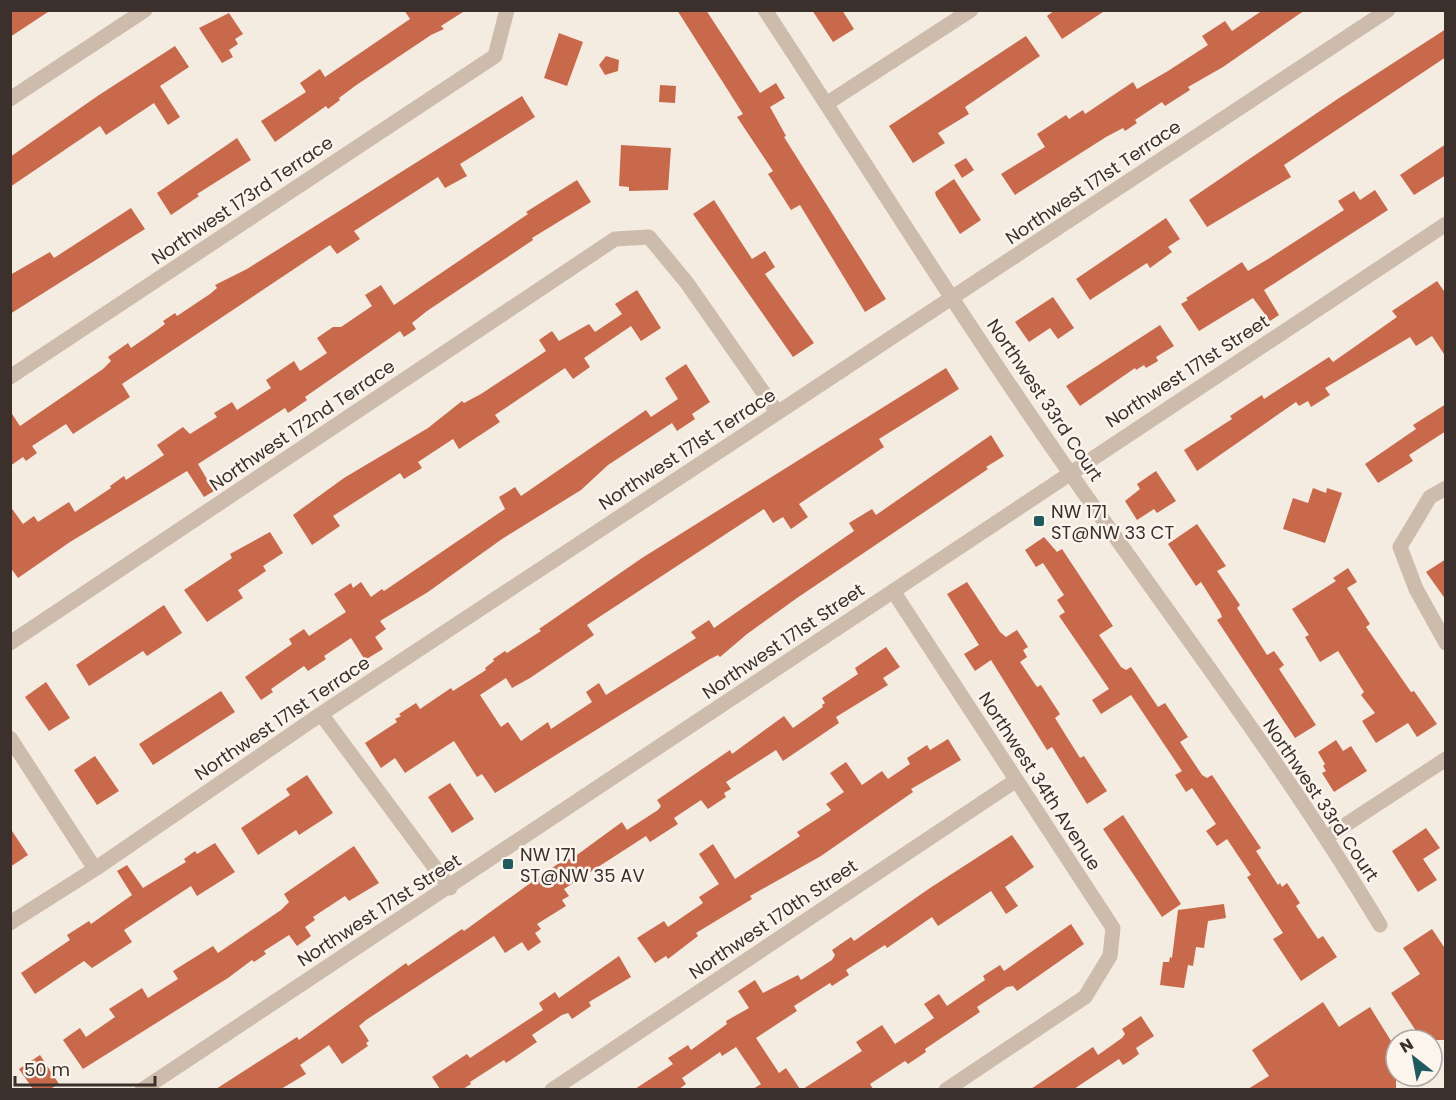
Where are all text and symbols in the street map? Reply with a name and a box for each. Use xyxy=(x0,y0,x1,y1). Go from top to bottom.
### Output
street label: Northwest 171st Terrace xyxy=(1000,114,1186,250)
street label: Northwest 173rd Terrace xyxy=(146,130,338,270)
street label: Northwest 171st Street xyxy=(1100,309,1274,433)
street label: Northwest 33rd Court xyxy=(981,314,1109,486)
street label: Northwest 172nd Terrace xyxy=(204,354,400,496)
street label: Northwest 171st Terrace xyxy=(594,382,780,516)
place label: NW 171 ST@NW 33 CT xyxy=(1051,499,1174,545)
marker: NW 171 ST@NW 33 CT xyxy=(1032,514,1046,528)
street label: Northwest 171st Street xyxy=(697,577,869,705)
street label: Northwest 171st Terrace xyxy=(189,650,375,786)
street label: Northwest 34th Avenue xyxy=(973,687,1107,875)
street label: Northwest 33rd Court xyxy=(1257,714,1385,886)
place label: NW 171 ST@NW 35 AV xyxy=(520,842,645,888)
street label: Northwest 171st Street xyxy=(292,848,466,972)
street label: Northwest 170th Street xyxy=(684,853,862,985)
marker: NW 171 ST@NW 35 AV xyxy=(501,857,515,871)
north arrow xyxy=(1384,1028,1444,1088)
text: N xyxy=(1395,1033,1418,1059)
scale bar xyxy=(15,1049,154,1087)
text: 50 m xyxy=(24,1057,70,1082)

